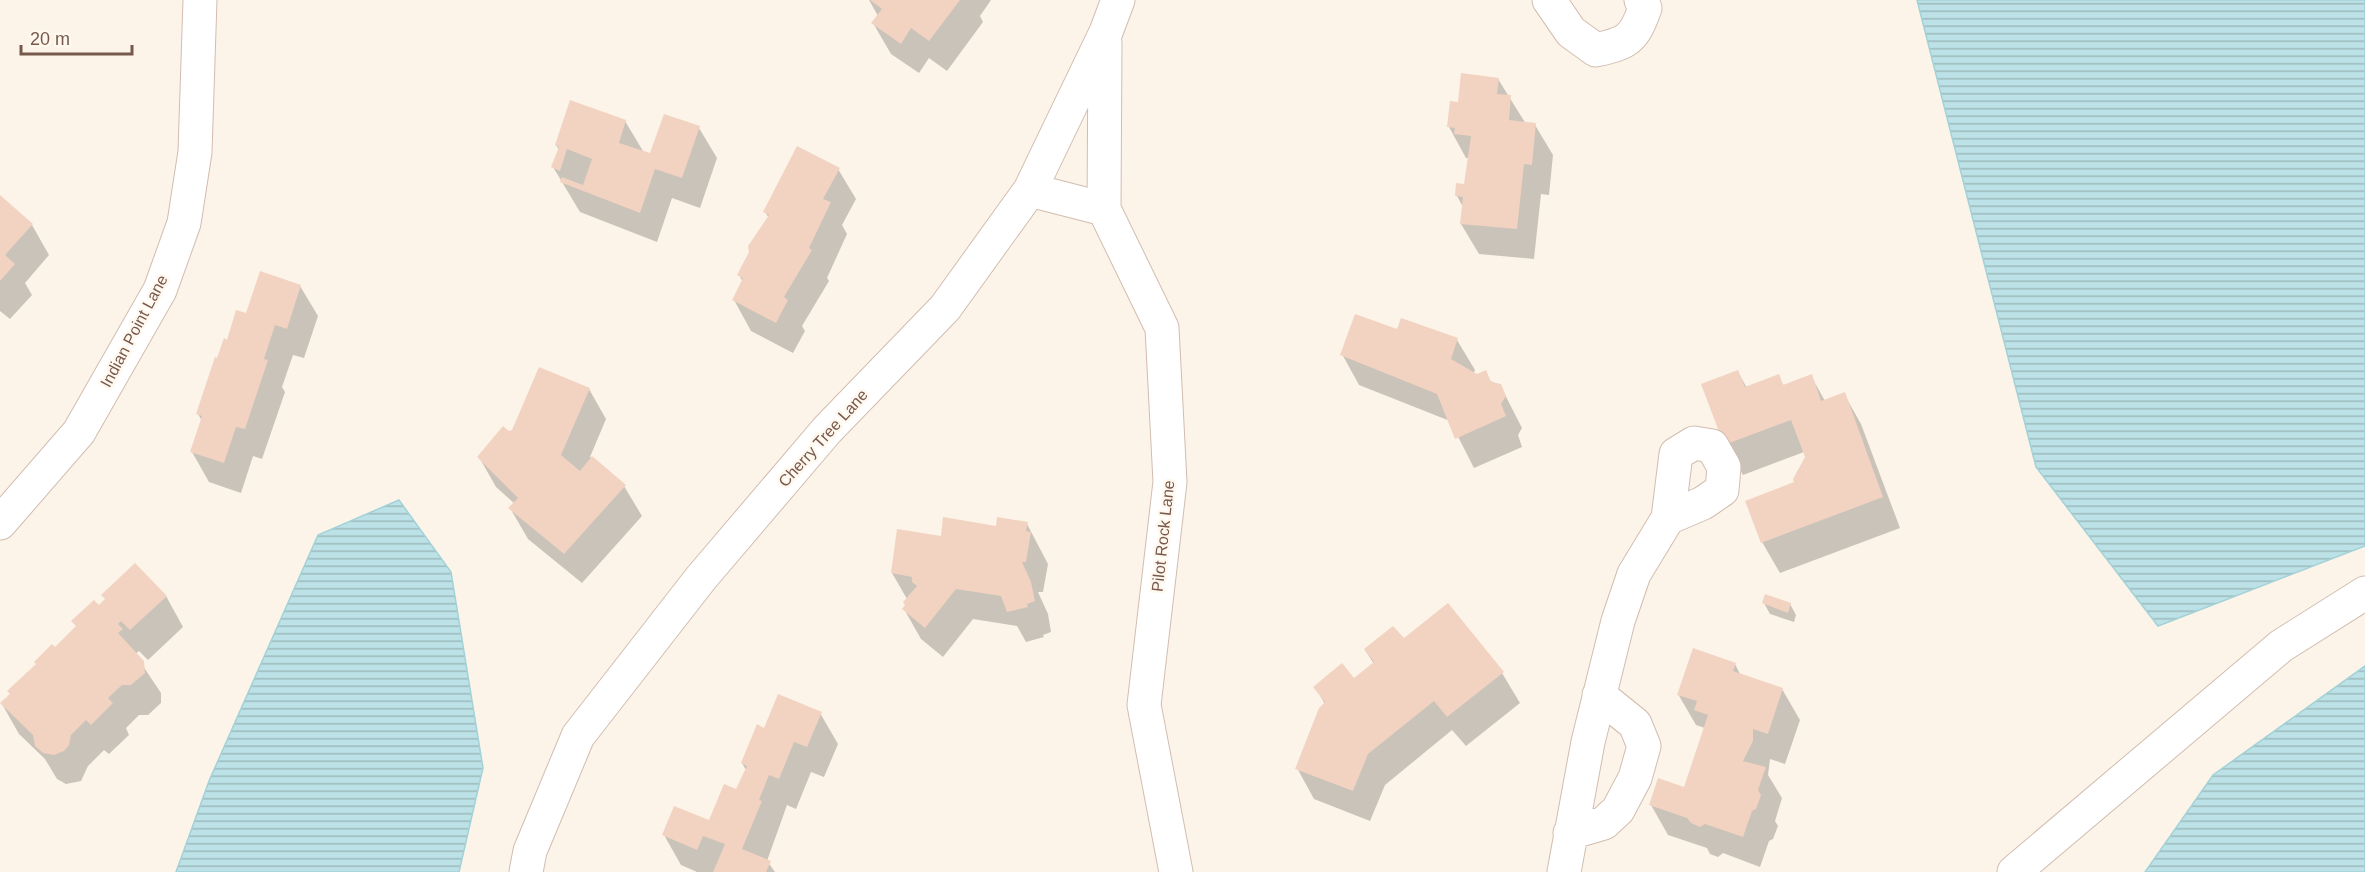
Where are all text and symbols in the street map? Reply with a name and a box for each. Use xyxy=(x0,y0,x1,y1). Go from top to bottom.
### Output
scale bar xyxy=(21,18,132,56)
text: 20 m xyxy=(30,29,70,49)
street label: Indian Point Lane xyxy=(97,272,171,390)
street label: Cherry Tree Lane xyxy=(775,386,871,490)
street label: Pilot Rock Lane xyxy=(1149,479,1177,593)

